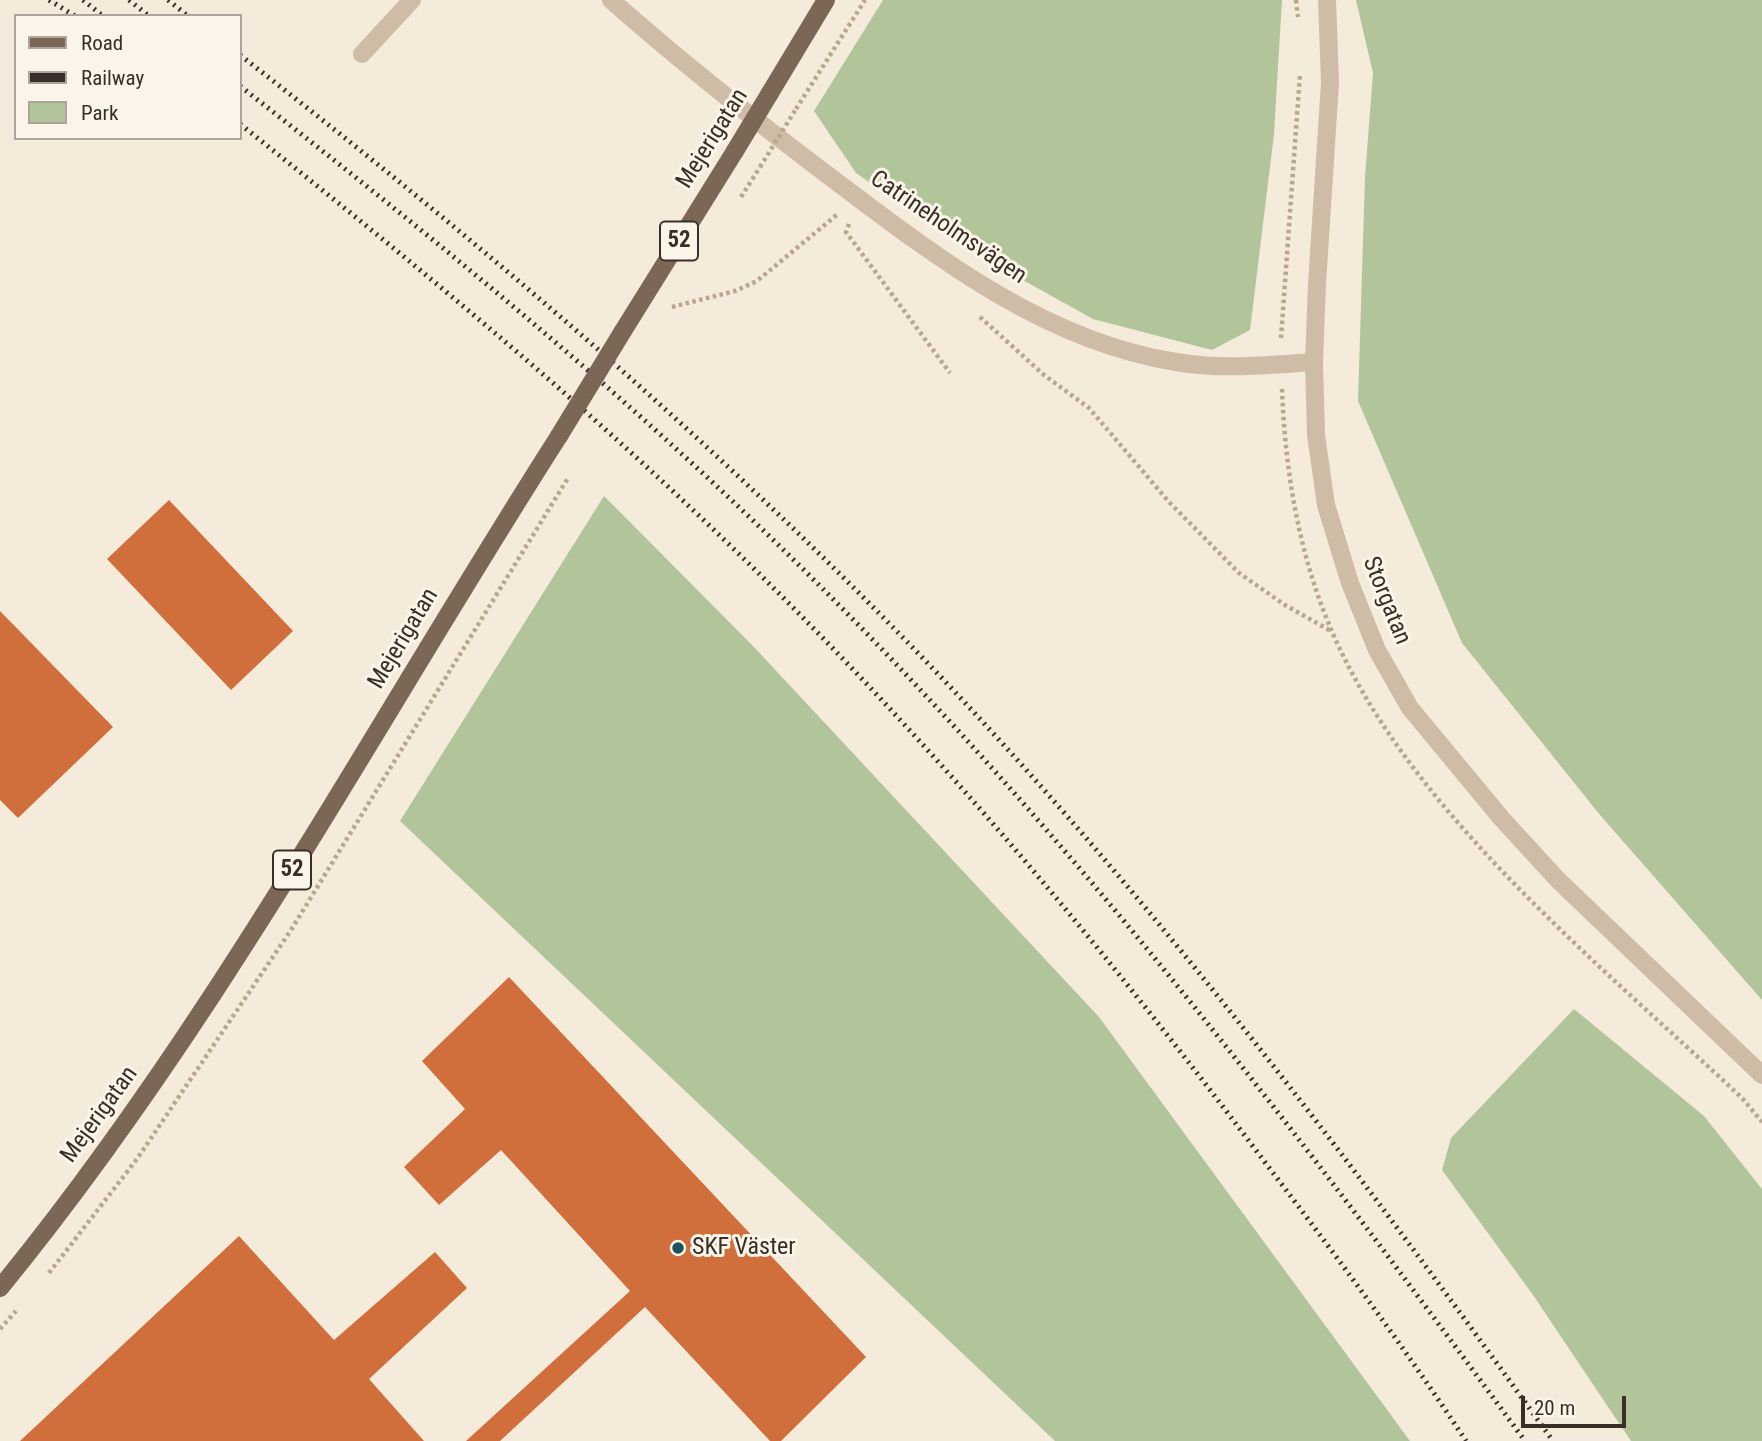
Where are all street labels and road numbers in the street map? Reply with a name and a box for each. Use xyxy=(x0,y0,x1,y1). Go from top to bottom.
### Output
street label: Mejerigatan xyxy=(671,84,755,194)
street label: Catrineholmsvägen xyxy=(864,165,1032,291)
road number: 52 xyxy=(660,222,698,260)
street label: Storgatan xyxy=(1355,553,1417,649)
street label: Mejerigatan xyxy=(363,583,445,695)
road number: 52 xyxy=(273,850,311,890)
street label: Mejerigatan xyxy=(55,1061,145,1169)

